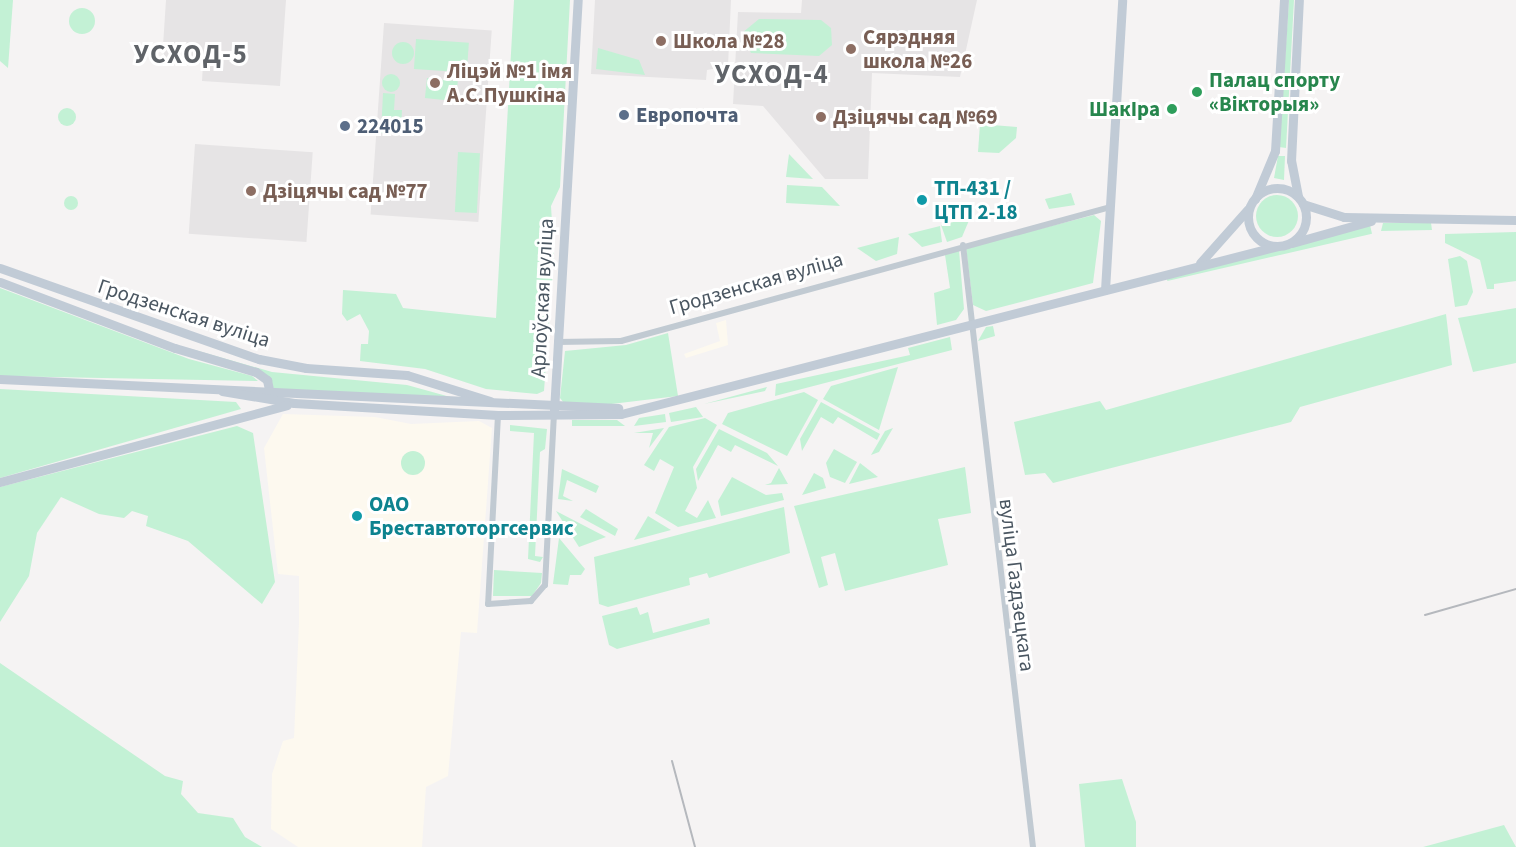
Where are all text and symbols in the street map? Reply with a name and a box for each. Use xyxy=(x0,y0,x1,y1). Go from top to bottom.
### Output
place label: Сярэдняя школа №26 xyxy=(863,24,972,74)
place label: Школа №28 xyxy=(673,28,785,54)
marker: Школа №28 xyxy=(654,34,668,48)
district label: УСХОД-5 xyxy=(134,39,248,71)
marker: Сярэдняя школа №26 xyxy=(844,42,858,56)
place label: Ліцэй №1 імя А.С.Пушкіна xyxy=(447,58,572,108)
district label: УСХОД-4 xyxy=(715,59,829,91)
place label: Палац спорту «Вікторыя» xyxy=(1209,67,1340,117)
marker: Ліцэй №1 імя А.С.Пушкіна xyxy=(428,76,442,90)
marker: Палац спорту «Вікторыя» xyxy=(1190,85,1204,99)
place label: ШакІра xyxy=(1089,96,1160,122)
place label: Европочта xyxy=(636,102,739,128)
marker: ШакІра xyxy=(1165,102,1179,116)
place label: Дзіцячы сад №69 xyxy=(833,104,998,130)
marker: Европочта xyxy=(617,108,631,122)
marker: Дзіцячы сад №69 xyxy=(814,110,828,124)
place label: 224015 xyxy=(357,113,424,139)
marker: 224015 xyxy=(338,119,352,133)
place label: ТП-431 / ЦТП 2-18 xyxy=(934,175,1018,225)
place label: Дзіцячы сад №77 xyxy=(263,178,428,204)
marker: Дзіцячы сад №77 xyxy=(244,184,258,198)
marker: ТП-431 / ЦТП 2-18 xyxy=(915,193,929,207)
street label: Арлоўская вуліца xyxy=(525,218,559,378)
street label: Гродзенская вуліца xyxy=(666,246,846,320)
street label: Гродзенская вуліца xyxy=(95,273,273,353)
place label: ОАО Бреставтоторгсервис xyxy=(369,491,574,541)
street label: вуліца Газдзецкага xyxy=(994,497,1040,673)
marker: ОАО Бреставтоторгсервис xyxy=(350,509,364,523)

